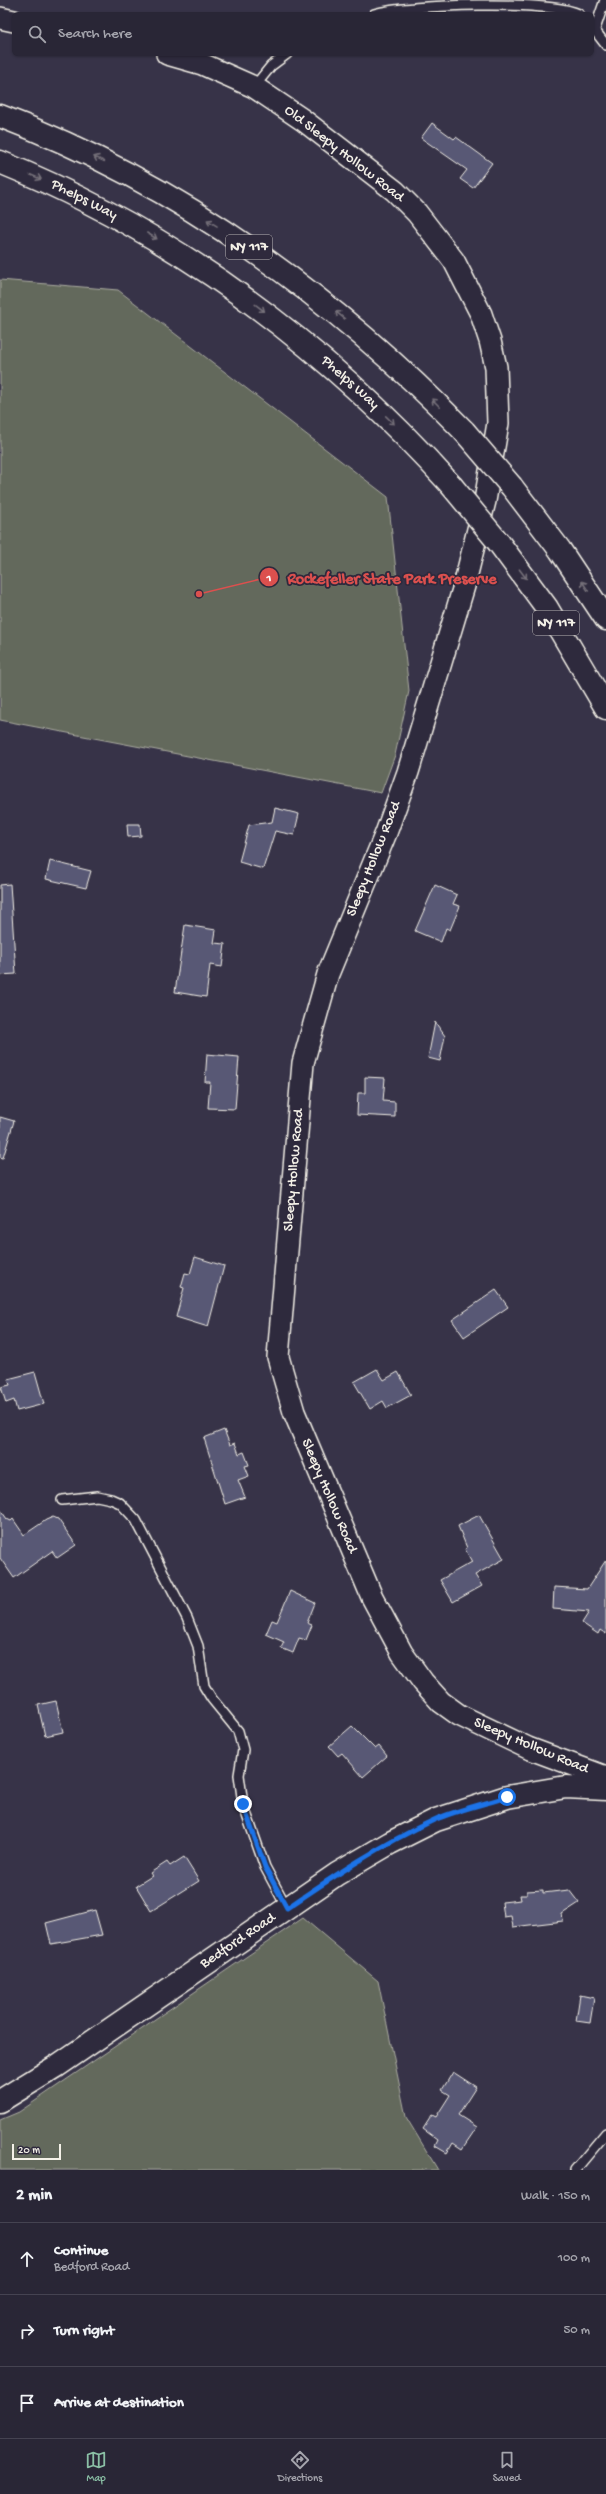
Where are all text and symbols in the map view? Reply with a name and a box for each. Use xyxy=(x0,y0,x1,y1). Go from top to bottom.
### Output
search box xyxy=(12,12,594,56)
icon: search xyxy=(26,23,48,45)
text: Search here xyxy=(58,25,132,43)
street label: Old Sleepy Hollow Road xyxy=(280,102,409,207)
one-way arrow xyxy=(94,155,106,162)
one-way arrow xyxy=(29,174,41,181)
street label: Phelps Way xyxy=(47,175,121,225)
one-way arrow xyxy=(207,219,218,227)
one-way arrow xyxy=(145,233,157,241)
road number: NY 117 xyxy=(226,235,272,259)
one-way arrow xyxy=(254,304,265,313)
one-way arrow xyxy=(335,311,346,320)
street label: Phelps Way xyxy=(316,351,383,414)
one-way arrow xyxy=(432,398,441,408)
one-way arrow xyxy=(385,415,395,425)
callout: Rockefeller State Park Preserve xyxy=(259,563,504,591)
one-way arrow xyxy=(519,568,527,579)
text: Rockefeller State Park Preserve xyxy=(286,570,497,590)
text: 1 xyxy=(266,572,272,586)
one-way arrow xyxy=(581,581,589,592)
road number: NY 117 xyxy=(533,611,579,635)
street label: Sleepy Hollow Road xyxy=(343,798,406,919)
street label: Sleepy Hollow Road xyxy=(280,1107,308,1232)
street label: Sleepy Hollow Road xyxy=(297,1436,362,1557)
street label: Sleepy Hollow Road xyxy=(471,1714,592,1779)
route start xyxy=(498,1788,516,1806)
route end xyxy=(234,1795,252,1813)
street label: Bedford Road xyxy=(196,1909,280,1973)
scale bar xyxy=(12,2142,61,2161)
text: 20 m xyxy=(18,2145,40,2157)
text: 2 min xyxy=(16,2186,52,2206)
text: Walk · 150 m xyxy=(521,2189,590,2204)
text: Continue xyxy=(54,2242,108,2260)
icon: ahead xyxy=(16,2248,38,2270)
text: 100 m xyxy=(558,2251,590,2266)
text: Bedford Road xyxy=(54,2260,129,2275)
icon: right xyxy=(16,2320,38,2342)
text: Turn right xyxy=(54,2322,114,2340)
text: 50 m xyxy=(563,2323,590,2338)
icon: arrive xyxy=(16,2392,38,2414)
text: Arrive at destination xyxy=(54,2394,184,2412)
tab: Map xyxy=(85,2449,107,2485)
tab: Directions xyxy=(278,2449,322,2485)
tab: Saved xyxy=(493,2449,521,2485)

